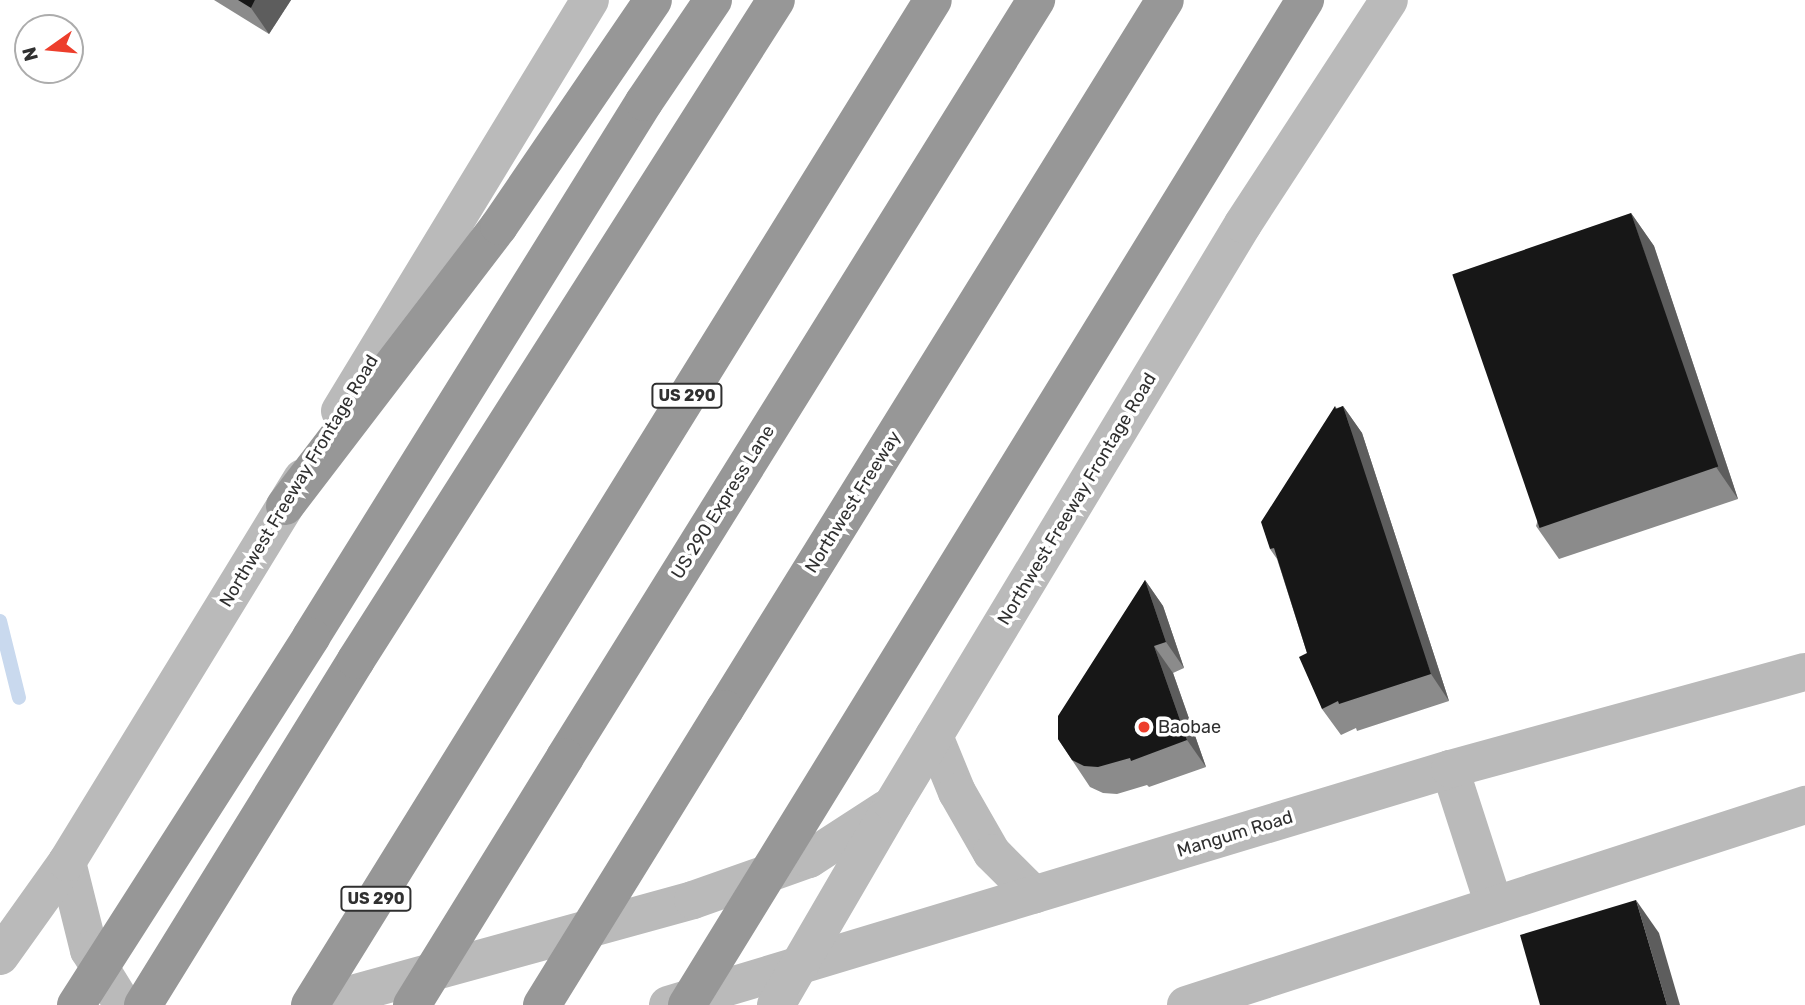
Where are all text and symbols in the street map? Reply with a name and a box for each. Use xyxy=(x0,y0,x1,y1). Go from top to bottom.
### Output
north arrow xyxy=(14,14,84,84)
text: N xyxy=(17,44,43,64)
street label: Northwest Freeway Frontage Road xyxy=(215,351,383,611)
street label: Northwest Freeway Frontage Road xyxy=(993,369,1161,629)
road number: US 290 xyxy=(650,384,724,408)
street label: US 290 Express Lane xyxy=(667,421,779,583)
street label: Northwest Freeway xyxy=(801,427,905,577)
place label: Baobae xyxy=(1158,716,1221,738)
marker: Baobae xyxy=(1136,719,1152,735)
street label: Mangum Road xyxy=(1175,806,1295,862)
road number: US 290 xyxy=(339,886,413,911)

